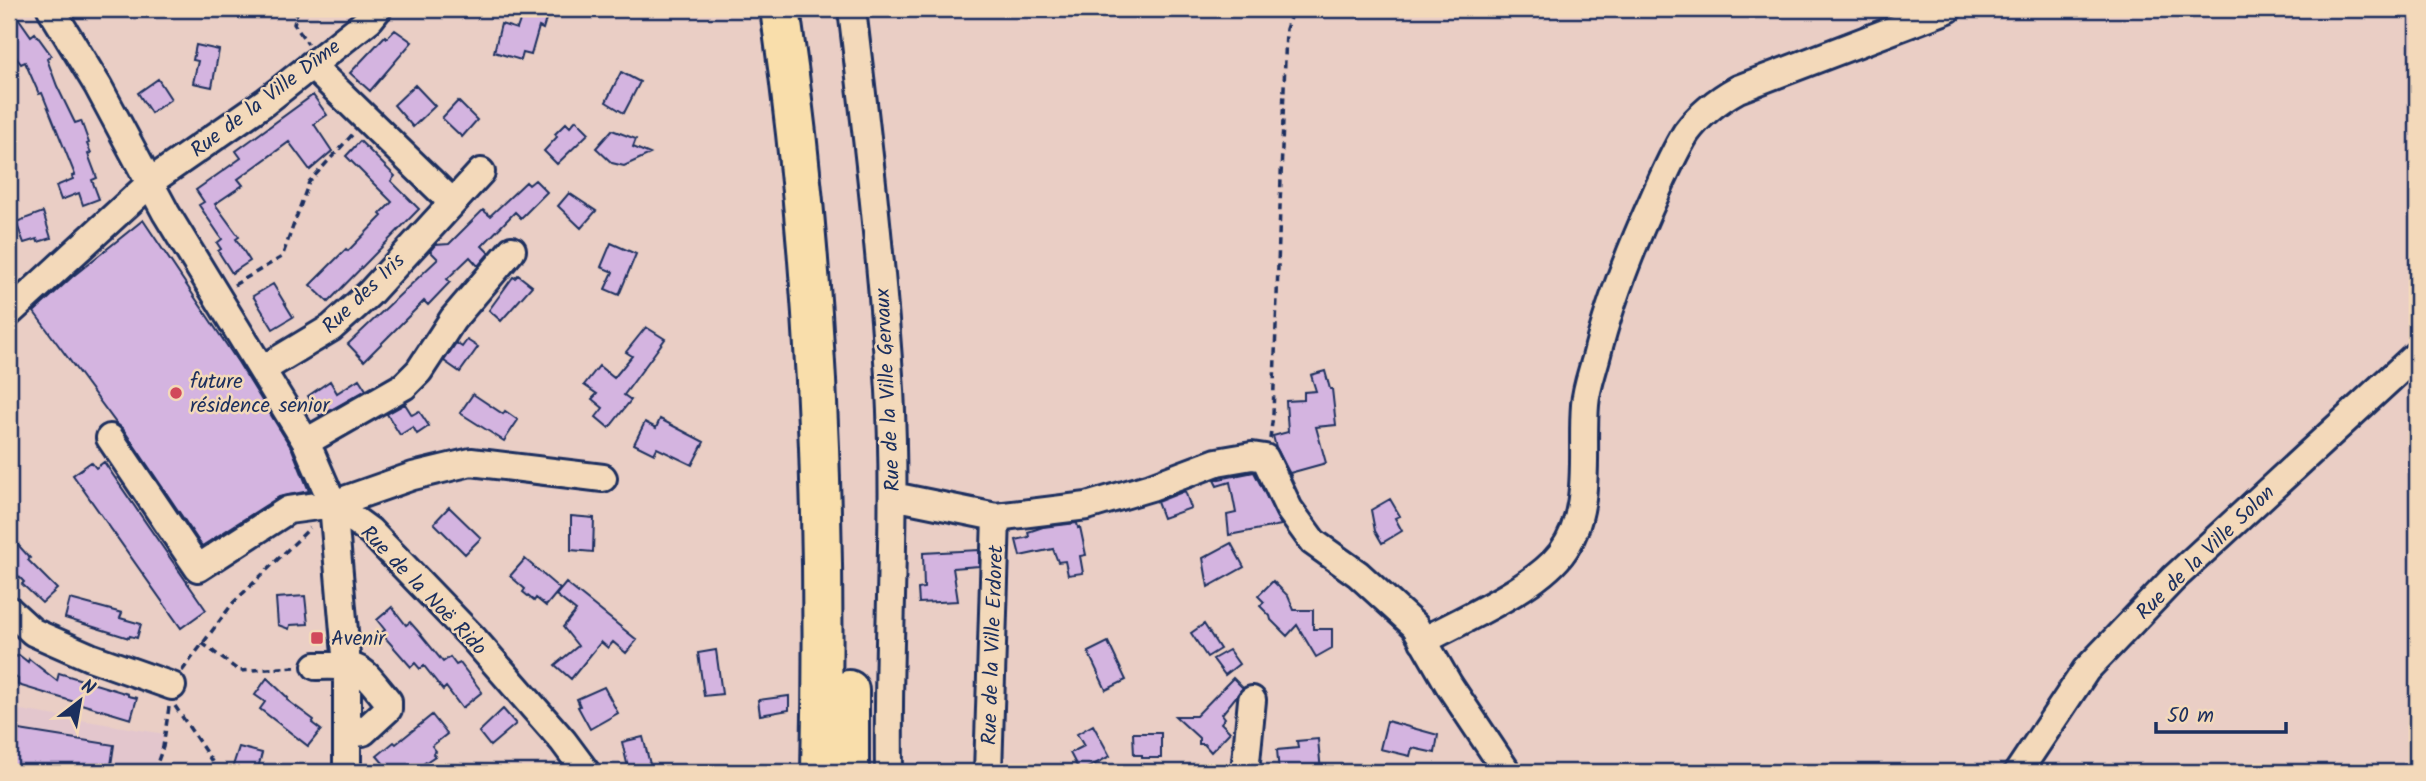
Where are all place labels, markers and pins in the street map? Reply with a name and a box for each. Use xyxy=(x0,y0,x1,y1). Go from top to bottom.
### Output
place label: future résidence senior xyxy=(190,366,331,423)
marker: future résidence senior xyxy=(168,385,184,401)
place label: Avenir xyxy=(331,623,386,656)
marker: Avenir xyxy=(309,630,325,646)

